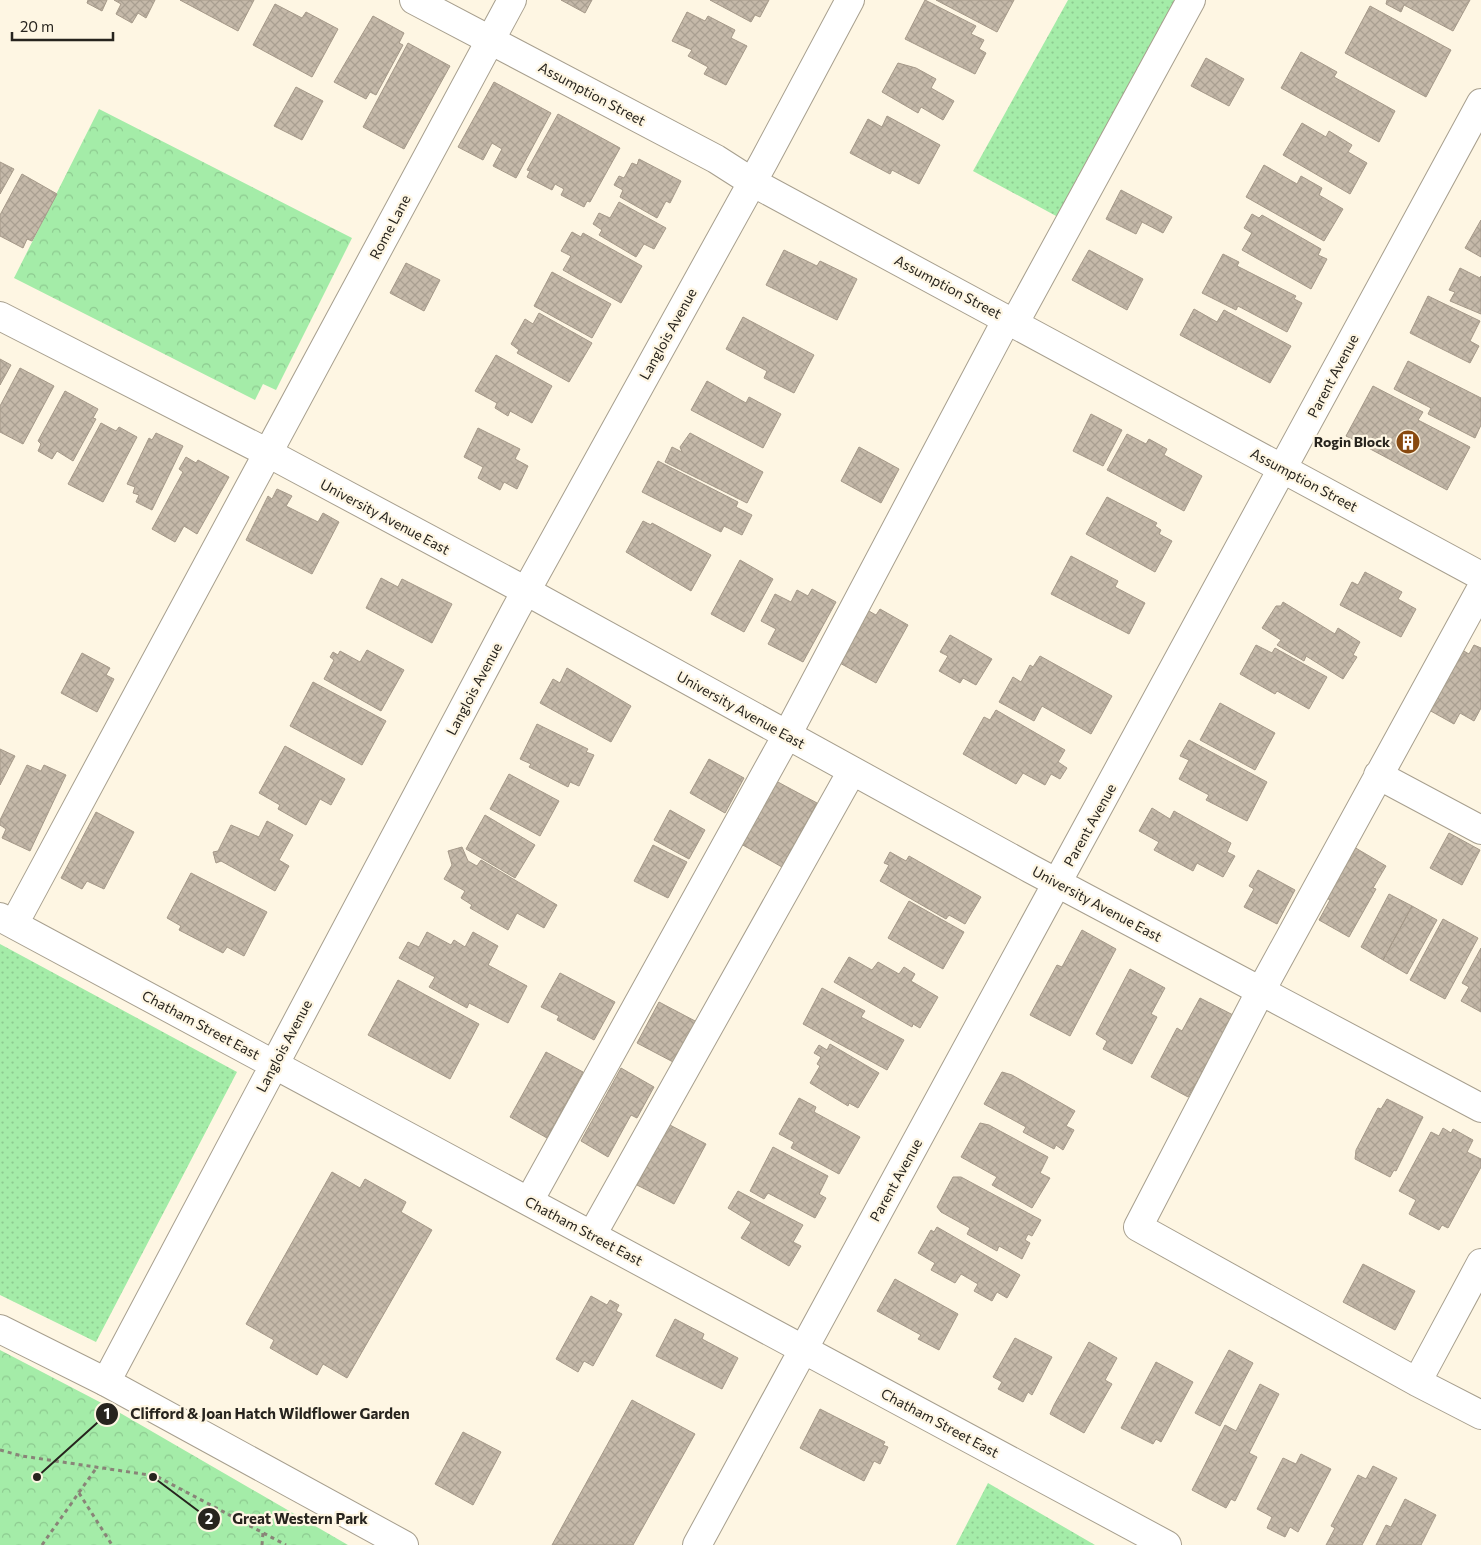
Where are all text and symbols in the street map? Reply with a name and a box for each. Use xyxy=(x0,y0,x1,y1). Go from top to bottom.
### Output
scale bar xyxy=(12,10,114,42)
text: 20 m xyxy=(20,17,54,35)
street label: Assumption Street xyxy=(536,58,649,129)
street label: Rome Lane xyxy=(366,192,414,262)
street label: Assumption Street xyxy=(892,251,1005,322)
street label: Langlois Avenue xyxy=(635,285,700,383)
street label: Parent Avenue xyxy=(1303,331,1362,420)
building icon: Rogin Block xyxy=(1395,429,1421,455)
place label: Rogin Block xyxy=(1314,433,1390,450)
street label: Assumption Street xyxy=(1248,444,1361,515)
street label: University Avenue East xyxy=(318,475,453,558)
street label: Langlois Avenue xyxy=(442,640,505,738)
street label: University Avenue East xyxy=(674,667,809,752)
street label: Parent Avenue xyxy=(1060,780,1119,869)
street label: University Avenue East xyxy=(1030,862,1165,945)
street label: Chatham Street East xyxy=(139,986,263,1063)
street label: Langlois Avenue xyxy=(252,997,315,1095)
street label: Parent Avenue xyxy=(866,1135,925,1224)
street label: Chatham Street East xyxy=(522,1192,646,1269)
street label: Chatham Street East xyxy=(878,1384,1002,1461)
callout: Clifford & Joan Hatch Wildflower Garden xyxy=(95,1399,419,1429)
text: 1 xyxy=(104,1404,110,1422)
text: Clifford & Joan Hatch Wildflower Garden xyxy=(130,1404,410,1422)
callout: Great Western Park xyxy=(197,1504,377,1534)
text: 2 xyxy=(205,1509,213,1527)
text: Great Western Park xyxy=(232,1509,368,1527)

